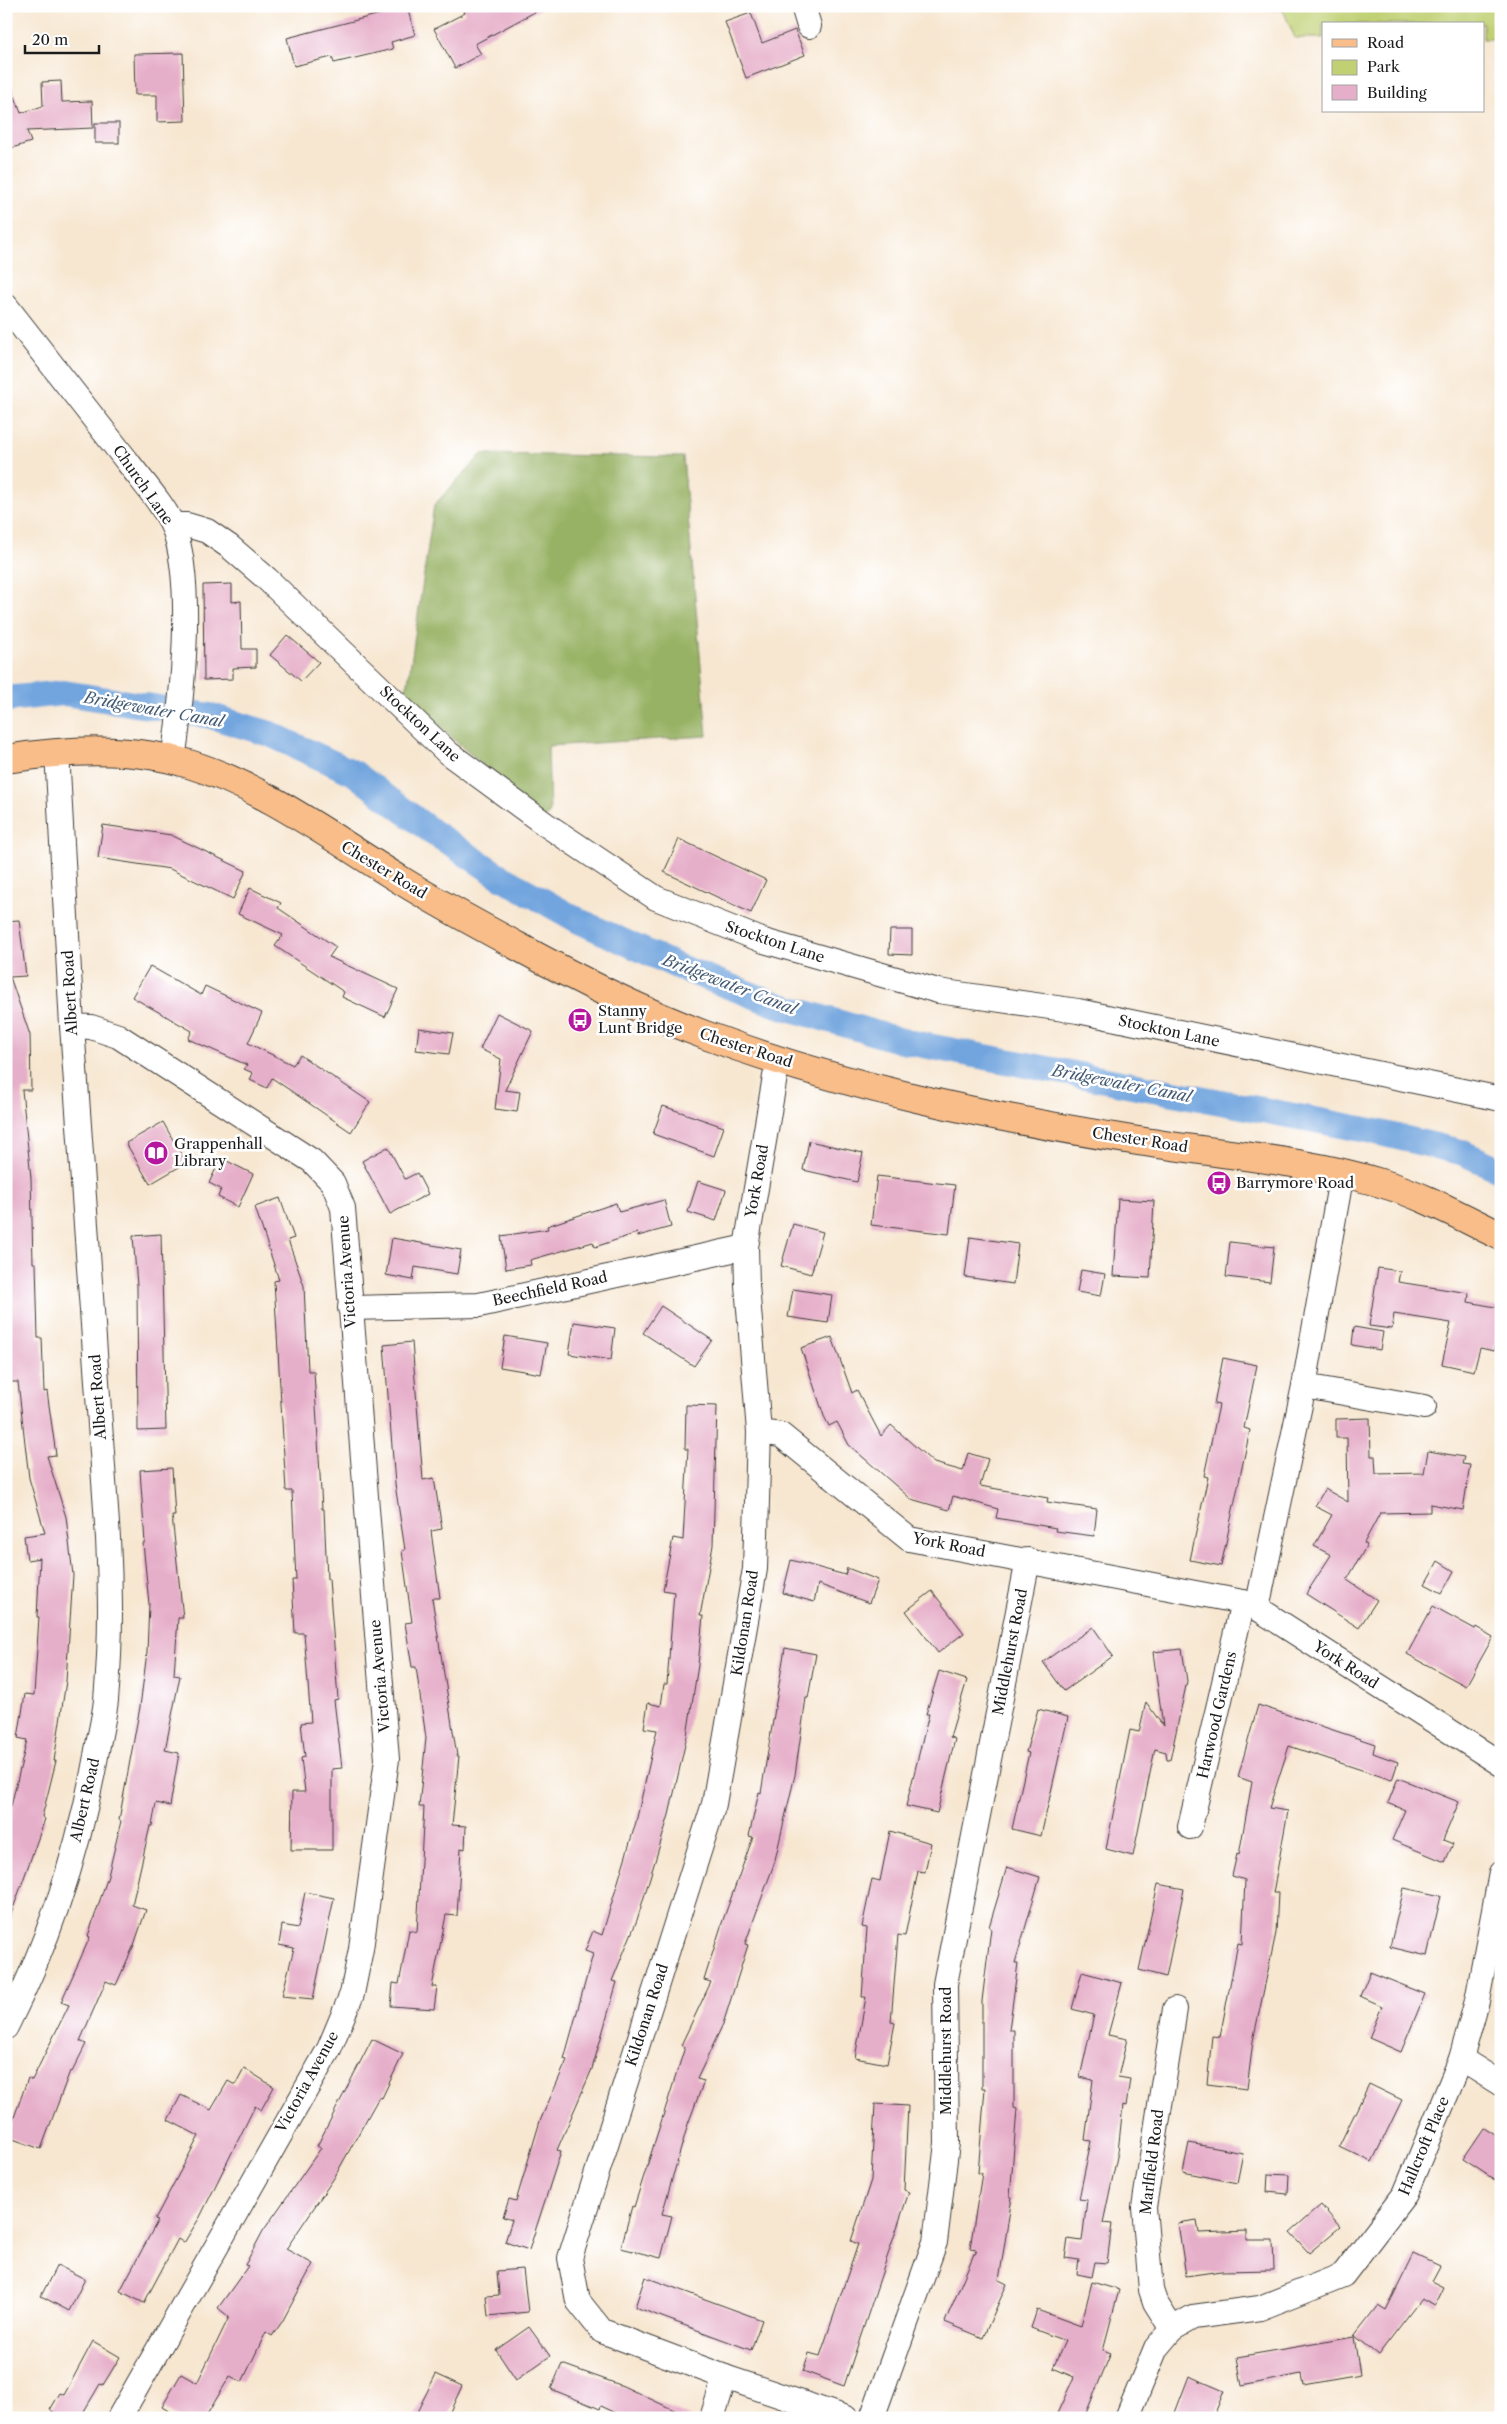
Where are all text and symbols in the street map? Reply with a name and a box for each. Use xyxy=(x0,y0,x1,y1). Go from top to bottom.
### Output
scale bar xyxy=(25,22,99,54)
legend xyxy=(1322,22,1484,112)
text: 20 m xyxy=(32,30,68,49)
text: Road xyxy=(1367,33,1404,52)
text: Park xyxy=(1367,57,1401,76)
text: Building xyxy=(1367,83,1427,102)
street label: Church Lane xyxy=(109,441,178,528)
street label: Stockton Lane xyxy=(376,681,465,766)
water label: Bridgewater Canal xyxy=(81,687,227,731)
street label: Chester Road xyxy=(338,837,431,903)
street label: Stockton Lane xyxy=(723,917,827,967)
water label: Bridgewater Canal xyxy=(658,949,801,1019)
street label: Albert Road xyxy=(58,950,81,1037)
place label: Stanny Lunt Bridge xyxy=(598,1001,682,1037)
bus stop icon: Stanny Lunt Bridge xyxy=(567,1007,593,1033)
street label: Stockton Lane xyxy=(1117,1010,1222,1051)
street label: Chester Road xyxy=(697,1024,795,1071)
water label: Bridgewater Canal xyxy=(1049,1059,1195,1107)
street label: Chester Road xyxy=(1091,1123,1189,1156)
place label: Grappenhall Library xyxy=(174,1134,263,1170)
library icon: Grappenhall Library xyxy=(143,1140,169,1166)
street label: York Road xyxy=(741,1143,772,1220)
bus stop icon: Barrymore Road xyxy=(1206,1170,1232,1196)
place label: Barrymore Road xyxy=(1236,1173,1354,1192)
street label: Victoria Avenue xyxy=(333,1215,360,1330)
street label: Beechfield Road xyxy=(491,1267,609,1310)
street label: Albert Road xyxy=(85,1354,110,1441)
street label: York Road xyxy=(910,1528,987,1561)
street label: Kildonan Road xyxy=(727,1569,762,1677)
street label: Middlehurst Road xyxy=(988,1587,1031,1717)
street label: Victoria Avenue xyxy=(365,1619,394,1734)
street label: York Road xyxy=(1309,1636,1382,1693)
street label: Harwood Gardens xyxy=(1193,1649,1240,1780)
street label: Albert Road xyxy=(65,1756,103,1845)
street label: Kildonan Road xyxy=(621,1961,672,2069)
street label: Middlehurst Road xyxy=(936,1987,955,2115)
street label: Victoria Avenue xyxy=(270,2028,342,2137)
street label: Hallcroft Place xyxy=(1394,2093,1453,2198)
street label: Marlfield Road xyxy=(1136,2108,1167,2216)

